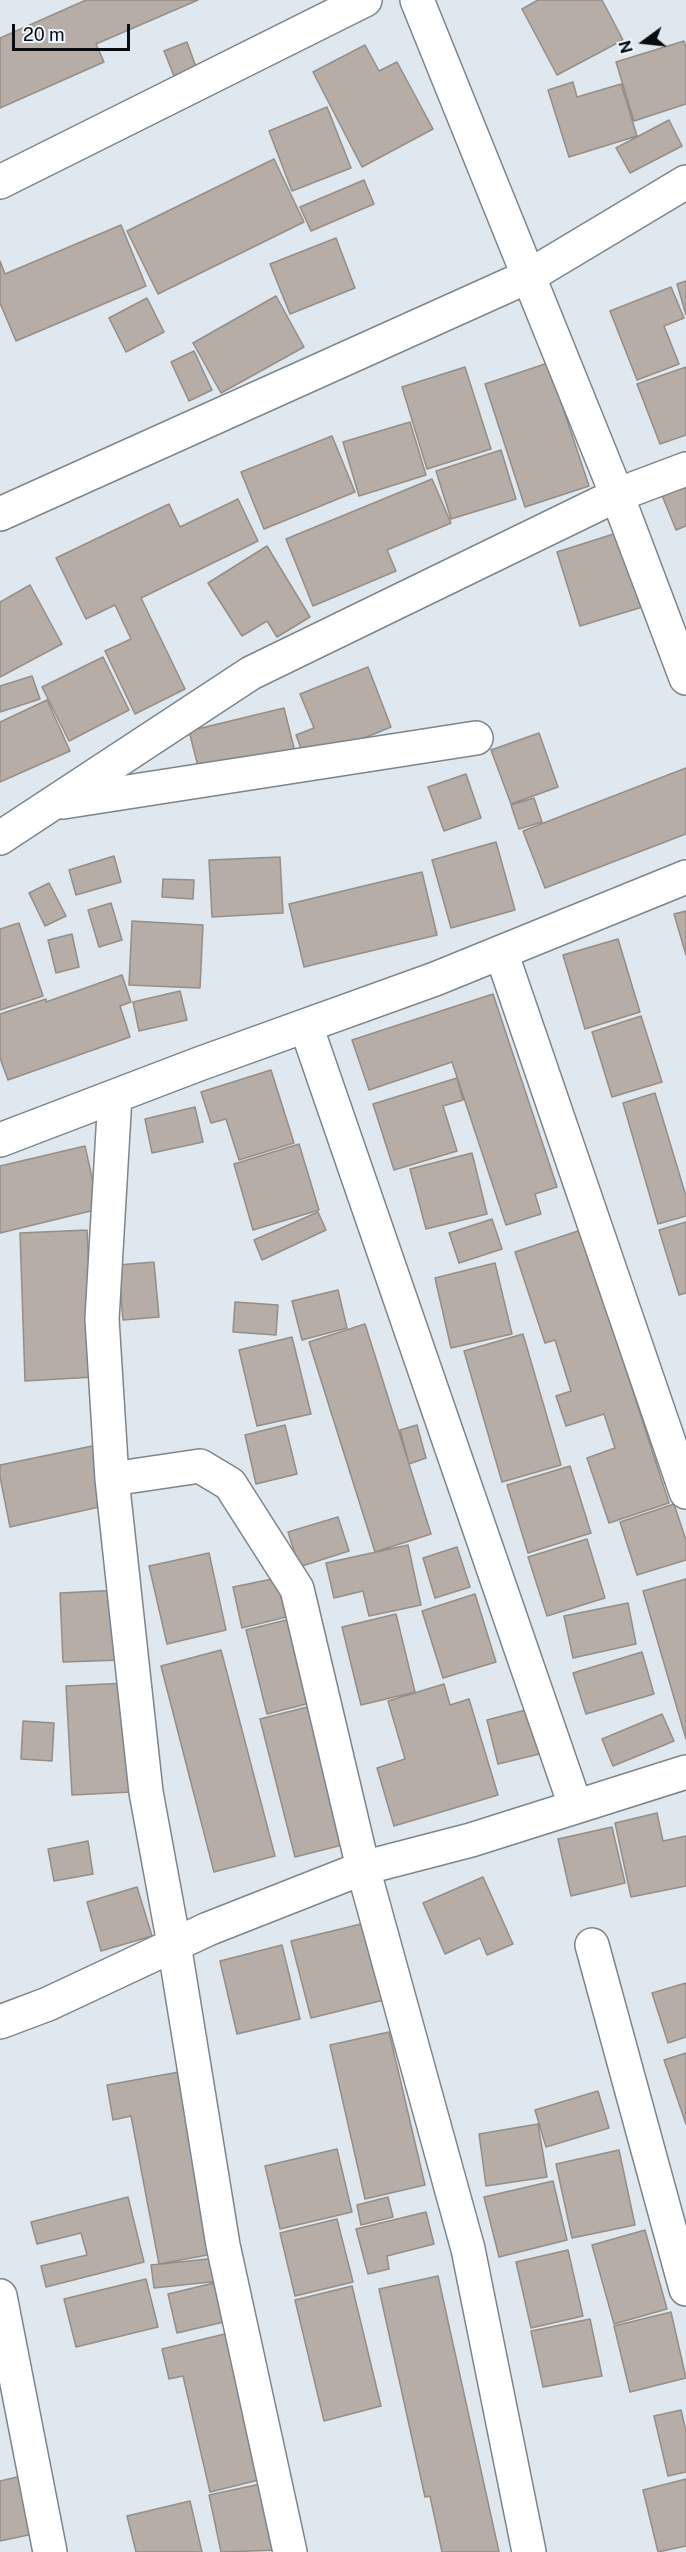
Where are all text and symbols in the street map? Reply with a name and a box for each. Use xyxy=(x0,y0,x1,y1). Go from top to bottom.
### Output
scale bar xyxy=(15,12,134,50)
north arrow xyxy=(614,12,674,72)
text: 20 m xyxy=(23,24,65,45)
text: N xyxy=(615,38,637,55)

